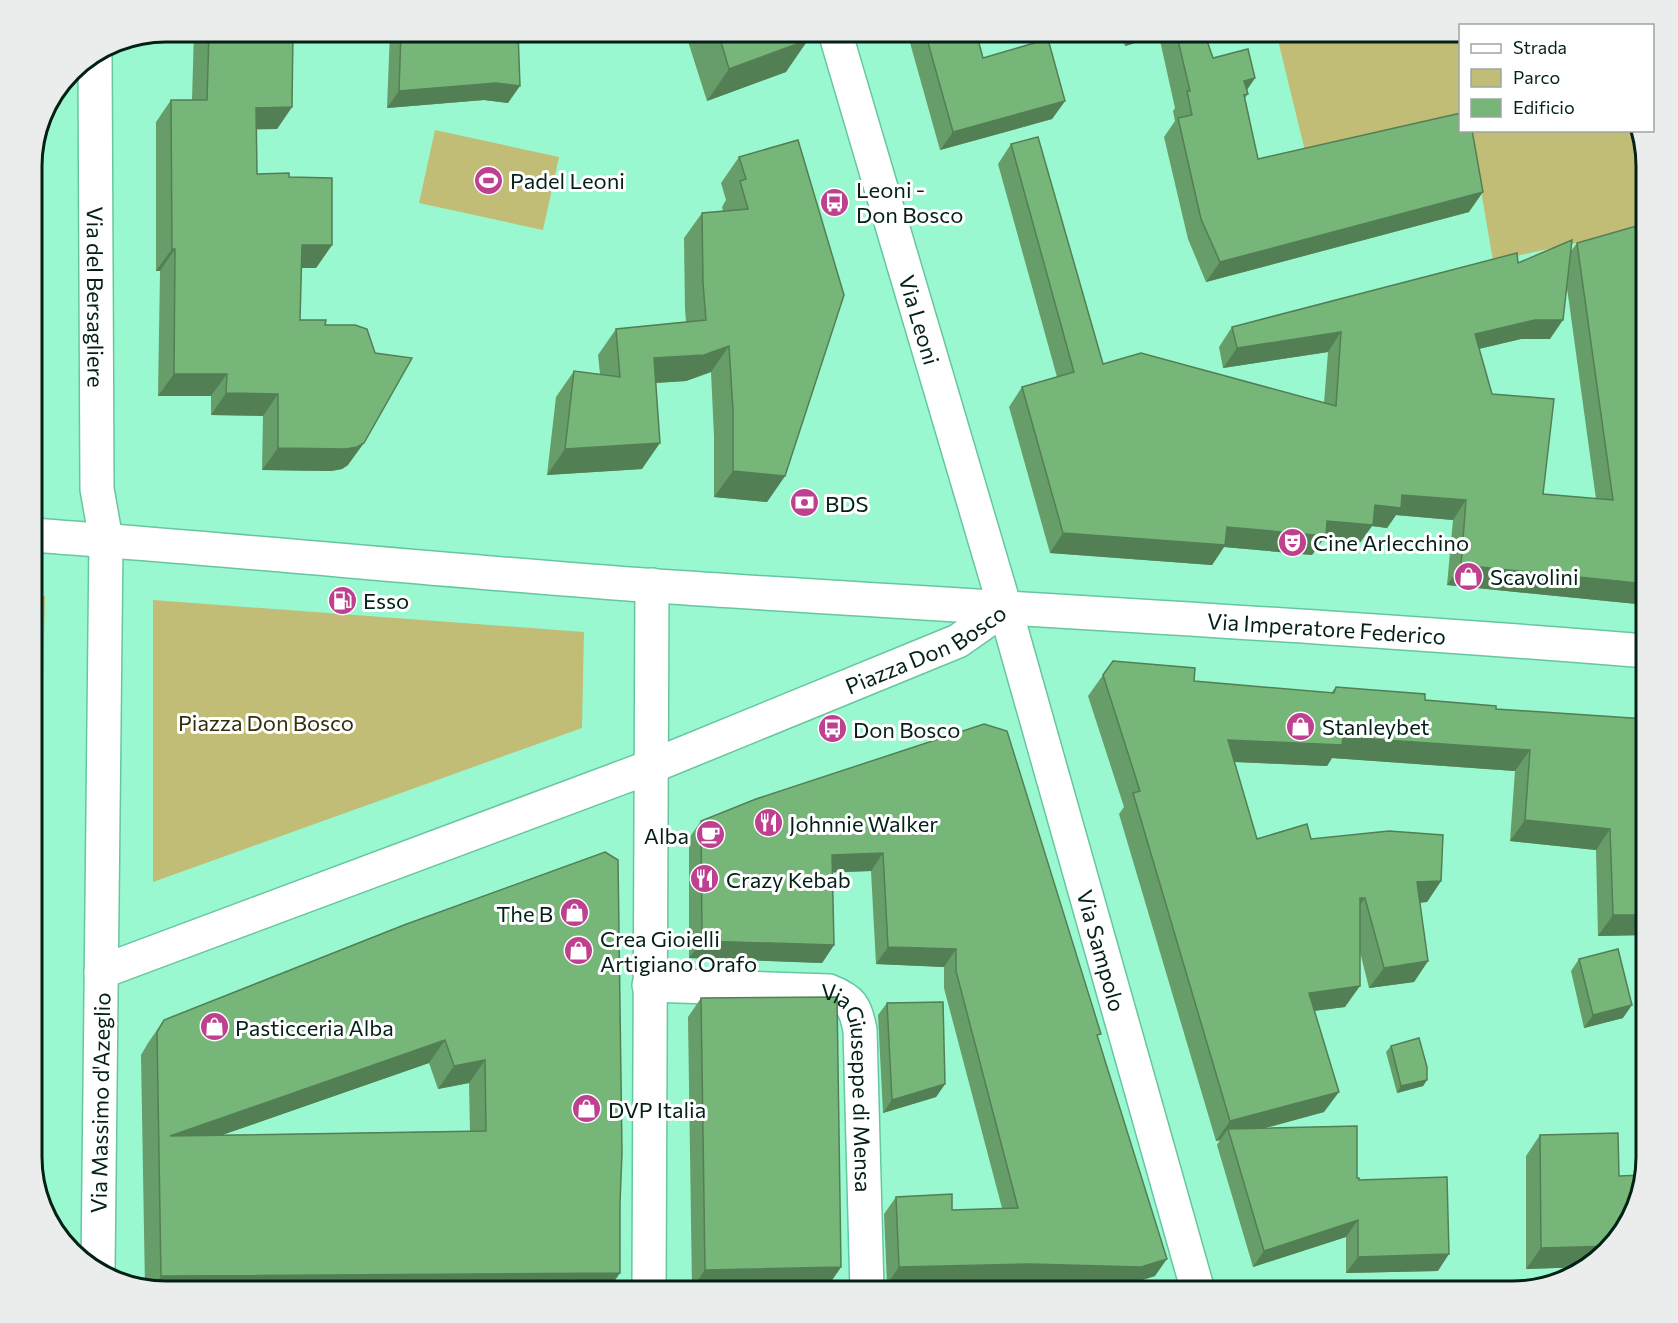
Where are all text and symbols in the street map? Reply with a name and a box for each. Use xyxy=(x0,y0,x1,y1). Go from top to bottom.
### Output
legend xyxy=(1459,24,1654,132)
text: Strada xyxy=(1513,36,1567,58)
text: Parco xyxy=(1513,66,1560,88)
text: Edificio xyxy=(1513,96,1575,118)
sports icon: Padel Leoni xyxy=(473,164,505,196)
place label: Padel Leoni xyxy=(510,167,625,194)
place label: Leoni - Don Bosco xyxy=(856,176,963,228)
bus stop icon: Leoni - Don Bosco xyxy=(819,186,851,218)
street label: Via del Bersagliere xyxy=(82,206,110,388)
street label: Via Leoni xyxy=(894,272,946,368)
bank icon: BDS xyxy=(788,487,820,519)
place label: BDS xyxy=(825,490,868,517)
theatre icon: Cine Arlecchino xyxy=(1276,526,1308,558)
place label: Cine Arlecchino xyxy=(1313,529,1469,556)
shop icon: Scavolini xyxy=(1453,560,1485,592)
place label: Scavolini xyxy=(1490,563,1579,590)
fuel station icon: Esso xyxy=(326,584,358,616)
place label: Esso xyxy=(363,587,409,614)
street label: Piazza Don Bosco xyxy=(841,598,1011,699)
street label: Via Imperatore Federico xyxy=(1206,607,1447,649)
park label: Piazza Don Bosco xyxy=(178,709,354,736)
shop icon: Stanleybet xyxy=(1285,710,1317,742)
bus stop icon: Don Bosco xyxy=(816,713,848,745)
place label: Stanleybet xyxy=(1322,713,1430,740)
place label: Don Bosco xyxy=(853,716,960,743)
restaurant icon: Johnnie Walker xyxy=(752,807,784,839)
place label: Johnnie Walker xyxy=(789,810,938,837)
cafe icon: Alba xyxy=(694,819,726,851)
place label: Alba xyxy=(644,822,689,849)
restaurant icon: Crazy Kebab xyxy=(689,863,721,895)
place label: Crazy Kebab xyxy=(726,866,851,893)
street label: Via Sampolo xyxy=(1072,887,1132,1014)
shop icon: The B xyxy=(558,897,590,929)
place label: The B xyxy=(496,900,553,927)
place label: Crea Gioielli Artigiano Orafo xyxy=(600,925,757,977)
shop icon: Crea Gioielli Artigiano Orafo xyxy=(563,935,595,967)
street label: Via Giuseppe di Mensa xyxy=(821,977,878,1193)
street label: Via Massimo d'Azeglio xyxy=(85,992,115,1214)
shop icon: Pasticceria Alba xyxy=(198,1011,230,1043)
place label: Pasticceria Alba xyxy=(235,1014,394,1041)
shop icon: DVP Italia xyxy=(571,1093,603,1125)
place label: DVP Italia xyxy=(608,1096,706,1123)

